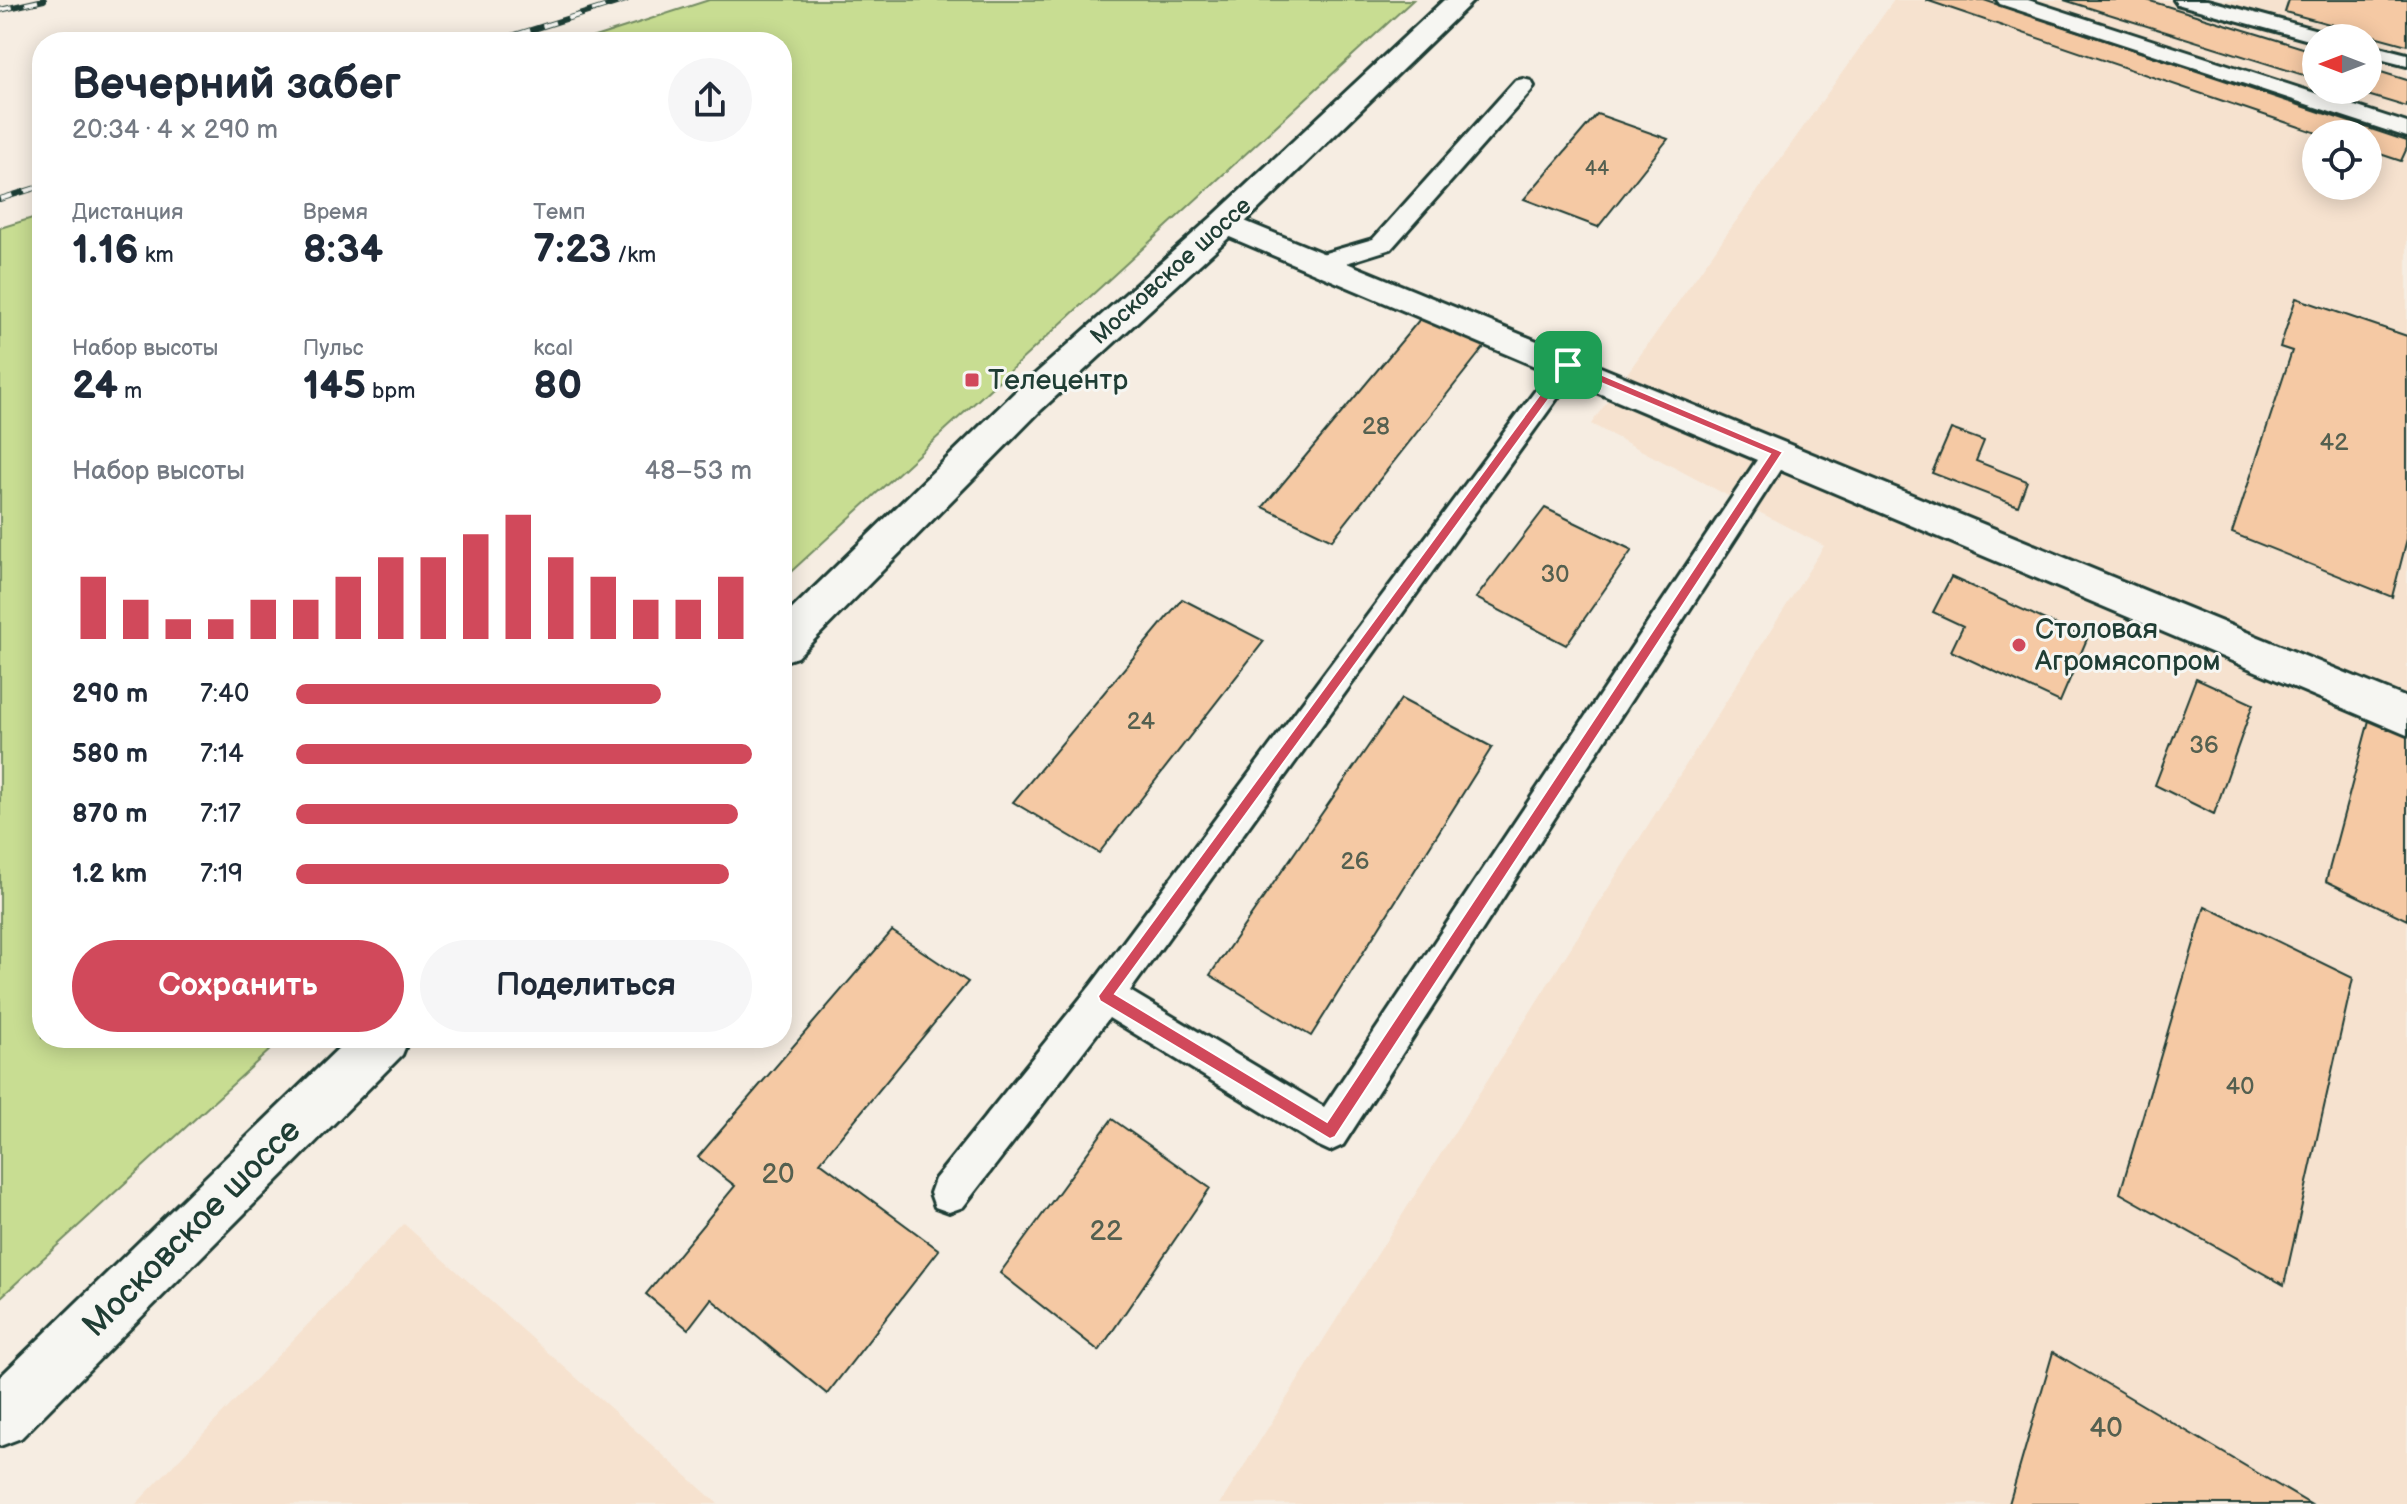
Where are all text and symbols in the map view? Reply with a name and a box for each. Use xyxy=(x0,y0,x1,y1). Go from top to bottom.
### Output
north arrow xyxy=(2302,24,2382,104)
map controls xyxy=(2302,24,2382,200)
text: Вечерний забег xyxy=(72,58,401,111)
button: share xyxy=(668,58,752,142)
text: 20:34 · 4 × 290 m xyxy=(72,115,278,146)
button: locate xyxy=(2302,120,2382,200)
house number: 44 xyxy=(1585,157,1609,181)
street label: Московское шоссе xyxy=(1085,191,1257,351)
text: Дистанция xyxy=(72,199,183,226)
text: Время xyxy=(303,199,368,226)
text: Темп xyxy=(533,199,586,226)
text: 1.16 xyxy=(72,226,139,274)
text: 8:34 xyxy=(303,226,383,274)
text: 7:23 xyxy=(533,226,611,274)
text: km xyxy=(139,242,174,269)
text: /km xyxy=(611,242,656,269)
pin xyxy=(1534,331,1602,399)
text: Набор высоты xyxy=(72,335,218,362)
text: Пульс xyxy=(303,335,363,362)
text: kcal xyxy=(533,335,573,362)
icon: arrive xyxy=(1546,343,1590,387)
text: 24 xyxy=(72,362,118,410)
text: 145 xyxy=(303,362,366,410)
text: 80 xyxy=(533,362,582,410)
place label: Телецентр xyxy=(988,364,1128,397)
marker: Телецентр xyxy=(963,371,981,389)
text: m xyxy=(118,378,142,405)
text: bpm xyxy=(366,378,415,405)
house number: 28 xyxy=(1362,412,1390,441)
house number: 42 xyxy=(2320,428,2348,457)
text: Набор высоты xyxy=(72,456,245,487)
text: 48–53 m xyxy=(644,456,752,487)
house number: 30 xyxy=(1541,560,1569,589)
place label: Столовая Агромясопром xyxy=(2034,613,2221,678)
marker: Столовая Агромясопром xyxy=(2010,636,2028,654)
text: 290 m xyxy=(72,679,148,710)
text: 7:40 xyxy=(200,679,249,710)
house number: 24 xyxy=(1127,707,1156,736)
house number: 36 xyxy=(2189,731,2219,760)
text: 580 m xyxy=(72,739,148,770)
text: 7:14 xyxy=(200,739,244,770)
text: 870 m xyxy=(72,799,147,830)
text: 7:17 xyxy=(200,799,241,830)
house number: 26 xyxy=(1341,847,1369,876)
text: 1.2 km xyxy=(72,859,147,890)
text: 7:19 xyxy=(200,859,243,890)
button: Сохранить xyxy=(72,940,404,1032)
button: Поделиться xyxy=(420,940,752,1032)
house number: 40 xyxy=(2226,1072,2254,1101)
street label: Московское шоссе xyxy=(74,1110,310,1346)
house number: 20 xyxy=(762,1158,794,1191)
house number: 22 xyxy=(1089,1215,1123,1248)
house number: 40 xyxy=(2089,1412,2123,1445)

